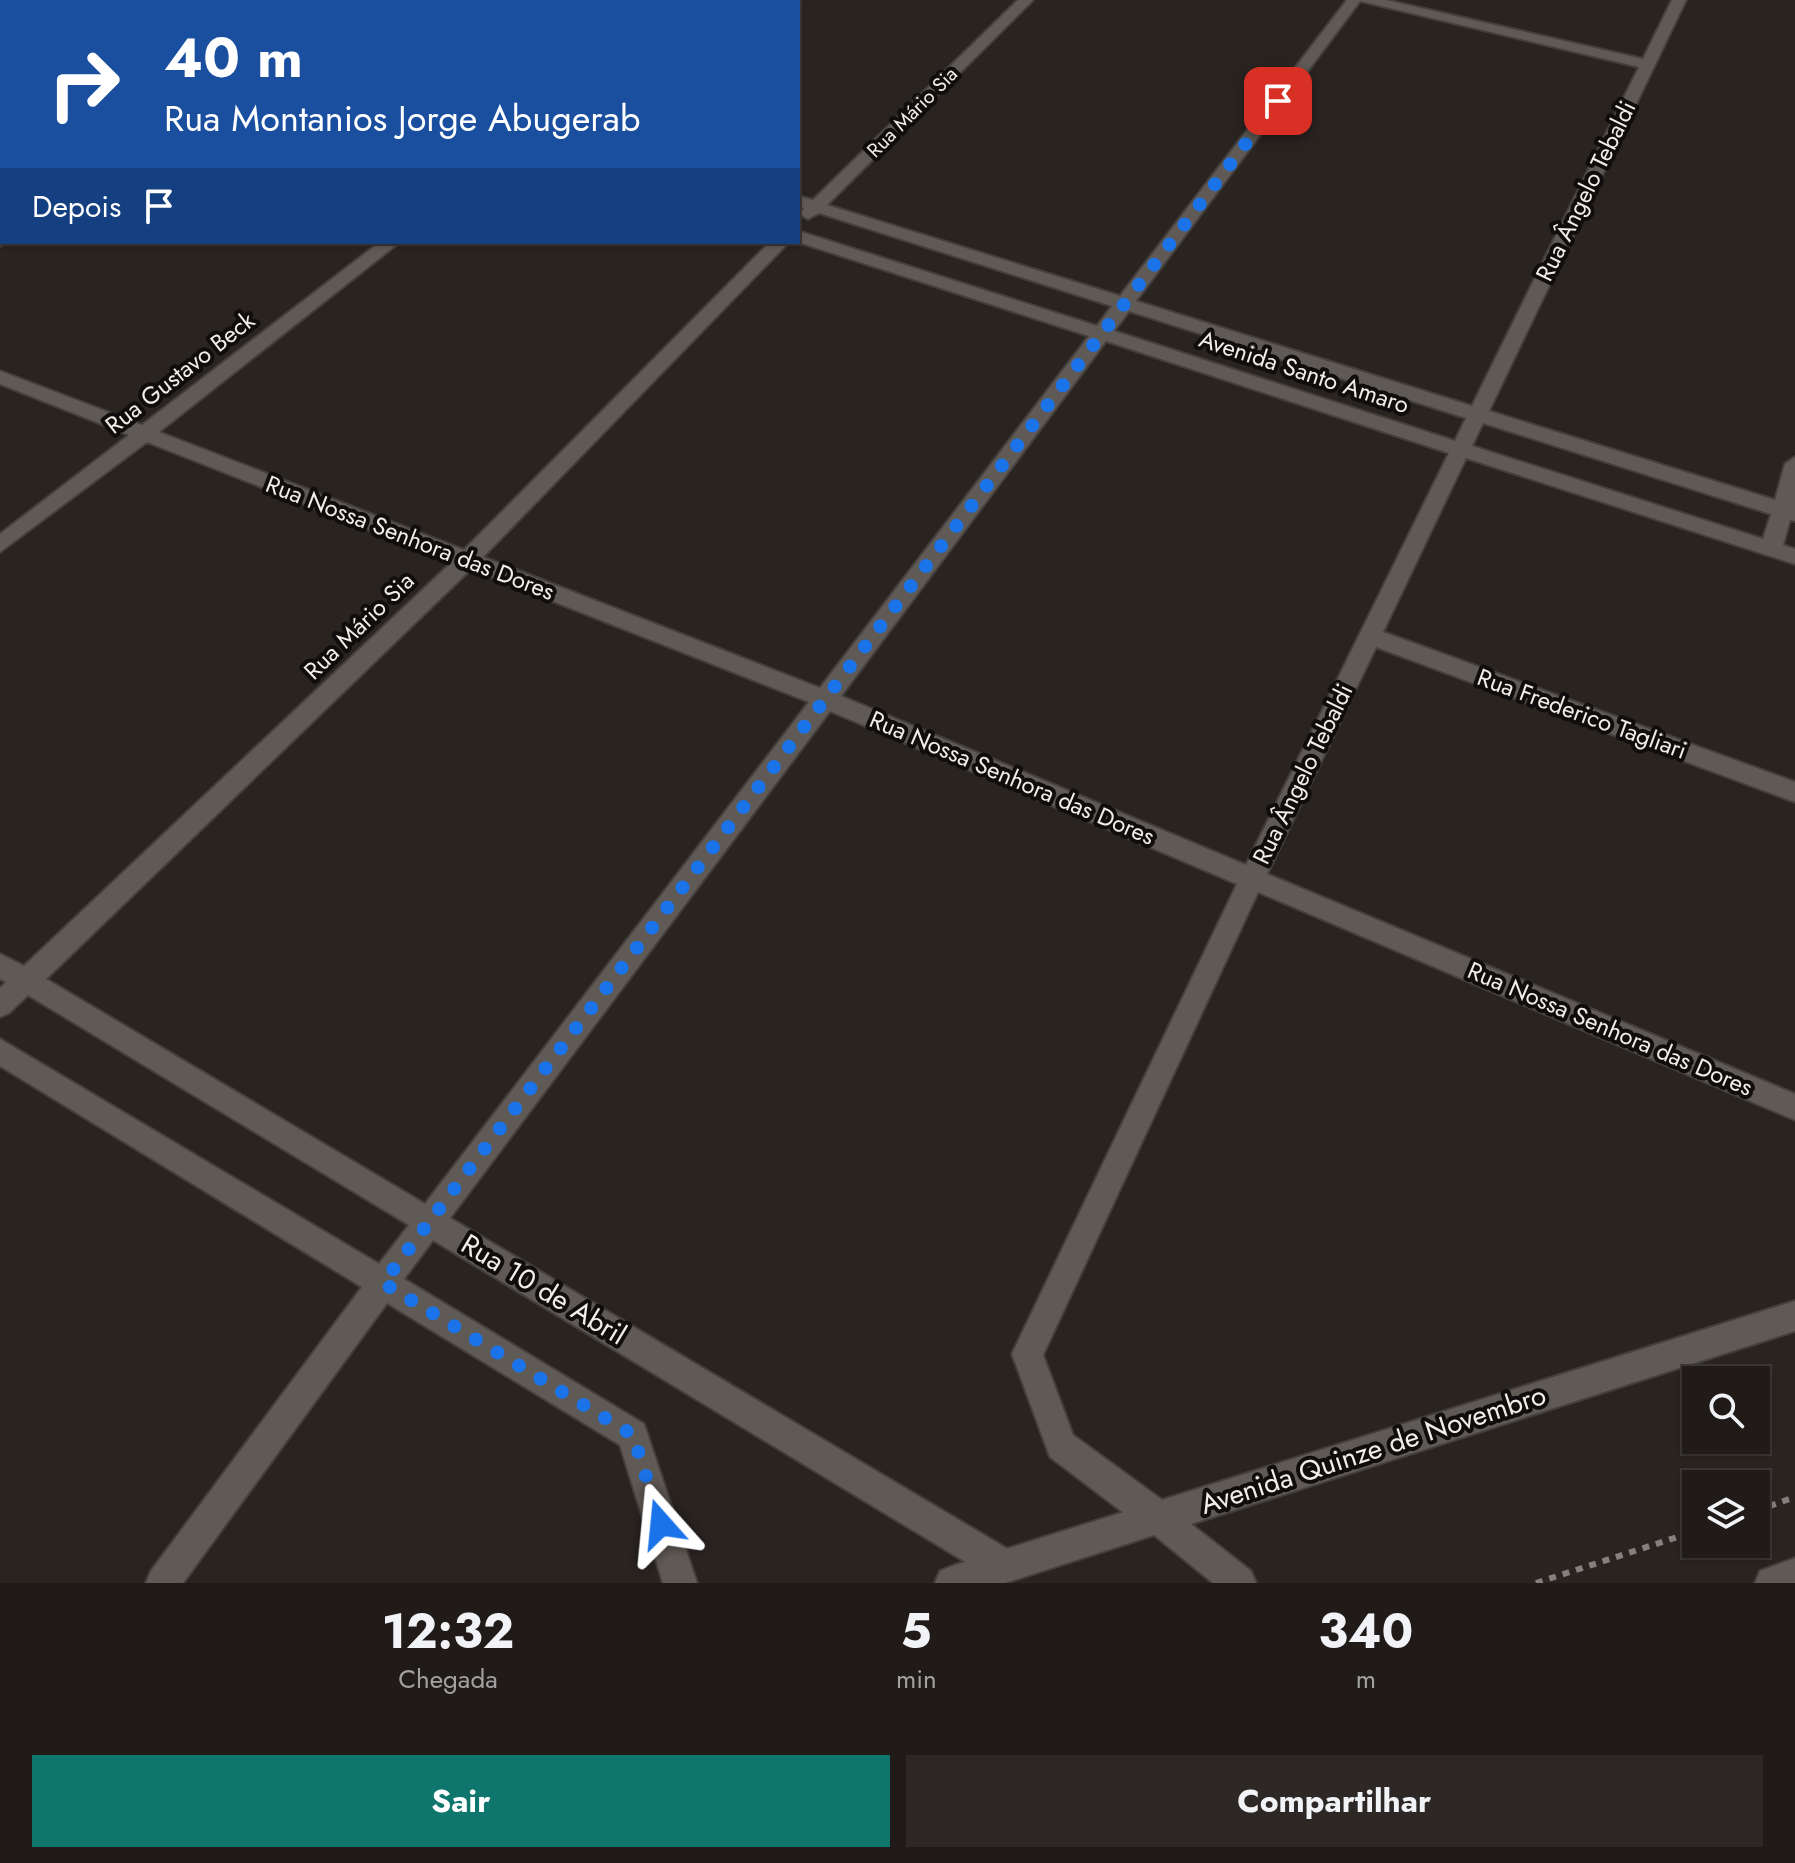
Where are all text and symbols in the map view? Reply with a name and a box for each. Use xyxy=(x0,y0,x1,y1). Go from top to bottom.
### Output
text: 40 m xyxy=(164,17,303,98)
icon: right xyxy=(32,32,136,136)
street label: Rua Mário Sia xyxy=(860,60,964,164)
pin xyxy=(1244,67,1312,135)
icon: arrive xyxy=(1256,79,1300,123)
text: Rua Montanios Jorge Abugerab xyxy=(164,92,640,144)
street label: Rua Ângelo Tebaldi xyxy=(1527,95,1644,287)
icon: arrive xyxy=(137,184,181,228)
text: Depois xyxy=(32,185,121,228)
street label: Rua Gustavo Beck xyxy=(98,303,262,442)
street label: Avenida Santo Amaro xyxy=(1195,321,1414,422)
street label: Rua Nossa Senhora das Dores xyxy=(261,466,560,609)
street label: Rua Mário Sia xyxy=(296,564,422,687)
street label: Rua Frederico Tagliari xyxy=(1473,659,1692,768)
street label: Rua Ângelo Tebaldi xyxy=(1244,678,1361,870)
street label: Rua Nossa Senhora das Dores xyxy=(864,701,1160,854)
street label: Rua Nossa Senhora das Dores xyxy=(1462,952,1758,1105)
street label: Rua 10 de Abril xyxy=(453,1224,634,1355)
map controls xyxy=(1682,1366,1770,1558)
button: search xyxy=(1682,1366,1770,1454)
street label: Avenida Quinze de Novembro xyxy=(1195,1374,1551,1525)
button: layers xyxy=(1682,1470,1770,1558)
position arrow xyxy=(619,1482,703,1566)
text: 12:32 xyxy=(382,1597,514,1666)
text: 5 xyxy=(901,1597,932,1666)
text: 340 xyxy=(1318,1597,1413,1666)
text: Chegada xyxy=(398,1660,498,1698)
text: min xyxy=(896,1660,937,1698)
text: m xyxy=(1356,1660,1376,1698)
button: Sair xyxy=(32,1755,890,1847)
button: Compartilhar xyxy=(906,1755,1763,1847)

